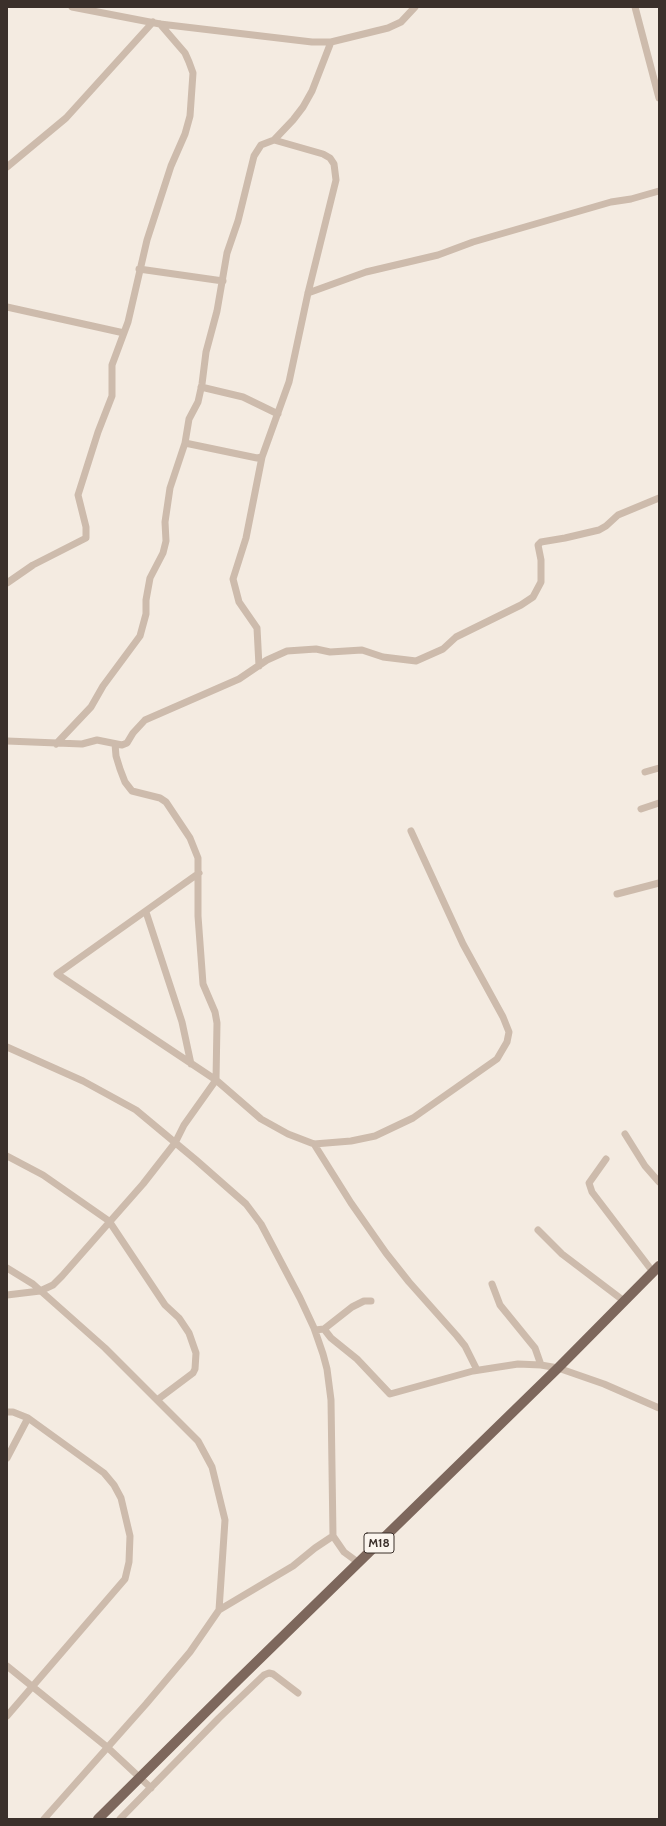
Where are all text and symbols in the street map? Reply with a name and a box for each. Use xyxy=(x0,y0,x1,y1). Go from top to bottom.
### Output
road number: M18 xyxy=(364,1533,394,1553)

